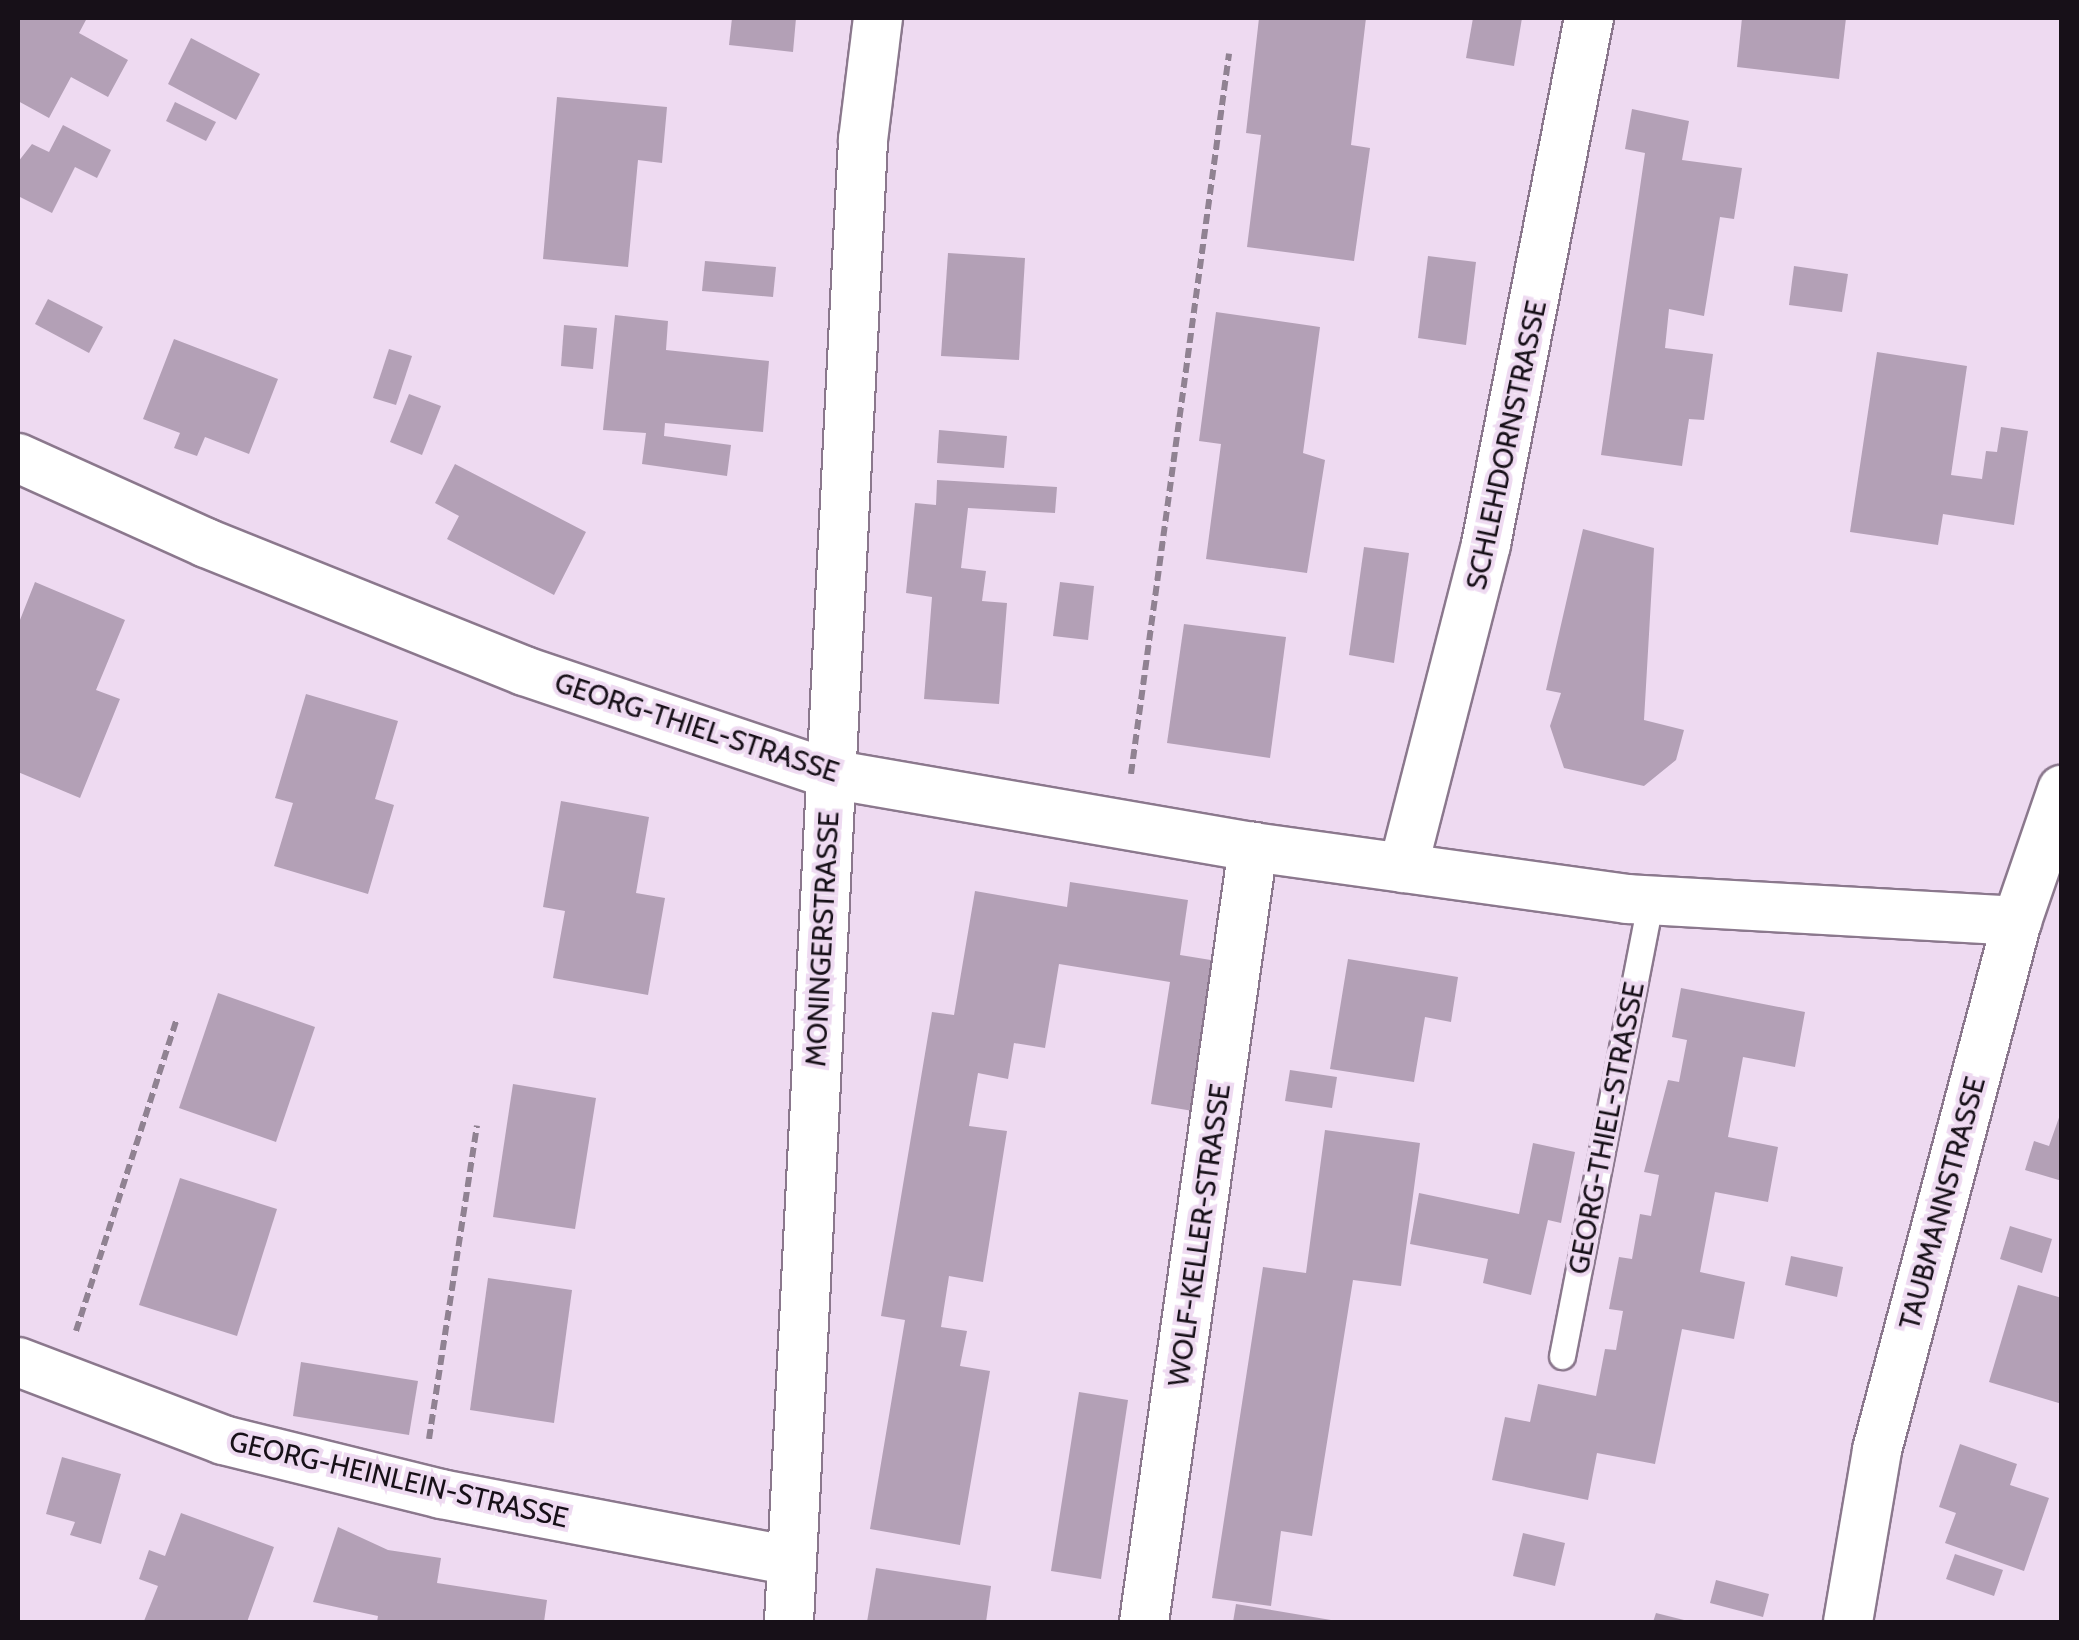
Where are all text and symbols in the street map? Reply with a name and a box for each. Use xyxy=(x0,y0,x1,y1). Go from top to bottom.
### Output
street label: SCHLEHDORNSTRASSE xyxy=(1459,297,1553,593)
street label: GEORG-THIEL-STRASSE xyxy=(551,665,843,789)
street label: MONINGERSTRASSE xyxy=(799,811,845,1067)
street label: GEORG-THIEL-STRASSE xyxy=(1561,979,1651,1277)
street label: TAUBMANNSTRASSE xyxy=(1892,1073,1992,1333)
street label: WOLF-KELLER-STRASSE xyxy=(1161,1081,1237,1389)
street label: GEORG-HEINLEIN-STRASSE xyxy=(226,1424,572,1534)

